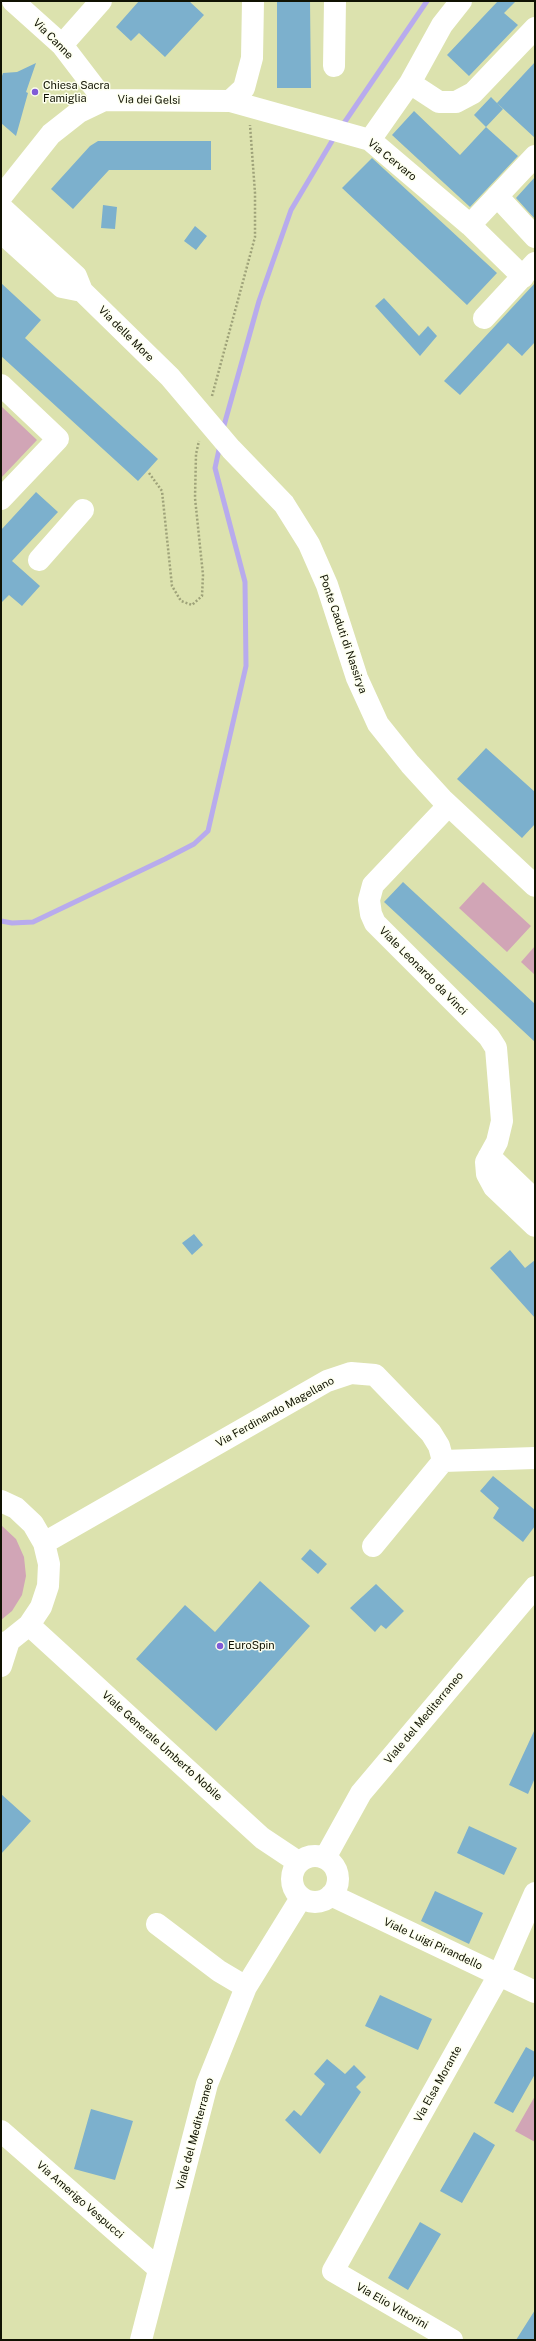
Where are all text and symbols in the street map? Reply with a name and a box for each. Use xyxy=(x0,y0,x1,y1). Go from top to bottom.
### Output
street label: Via Canne xyxy=(30,16,76,62)
place label: Chiesa Sacra Famiglia xyxy=(43,79,110,105)
marker: Chiesa Sacra Famiglia xyxy=(30,87,40,97)
street label: Via dei Gelsi xyxy=(117,93,181,107)
street label: Via Cervaro xyxy=(365,136,419,184)
street label: Via delle More xyxy=(95,303,157,365)
street label: Ponte Caduti di Nassirya xyxy=(316,573,370,695)
street label: Viale Leonardo da Vinci xyxy=(376,924,470,1018)
street label: Via Ferdinando Magellano xyxy=(214,1374,336,1450)
place label: EuroSpin xyxy=(228,1639,275,1653)
marker: EuroSpin xyxy=(215,1641,225,1651)
street label: Viale del Mediterraneo xyxy=(382,1669,466,1767)
street label: Viale Generale Umberto Nobile xyxy=(99,1688,225,1804)
street label: Viale Luigi Pirandello xyxy=(381,1915,485,1973)
street label: Via Elsa Morante xyxy=(411,2043,465,2125)
street label: Viale del Mediterraneo xyxy=(174,2076,216,2192)
street label: Via Amerigo Vespucci xyxy=(34,2159,126,2241)
street label: Via Elio Vittorini xyxy=(354,2280,430,2332)

